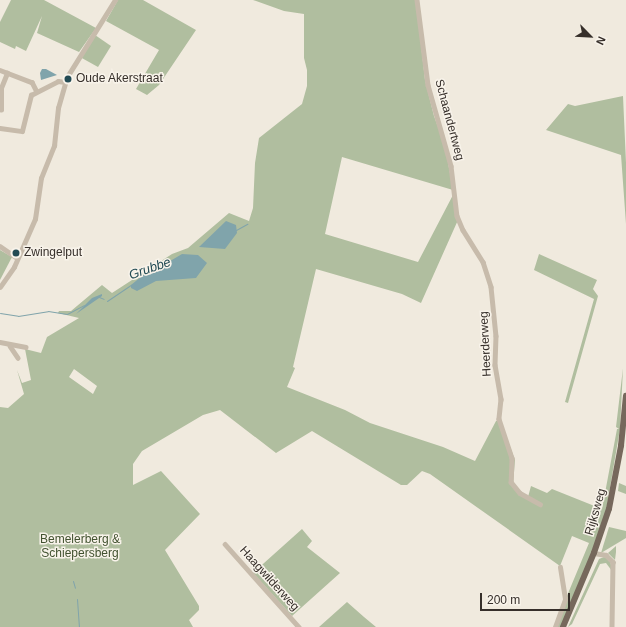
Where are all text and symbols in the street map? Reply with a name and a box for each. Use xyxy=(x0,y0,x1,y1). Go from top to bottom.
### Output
north arrow xyxy=(570,16,610,56)
text: N xyxy=(594,35,608,47)
place label: Oude Akerstraat xyxy=(76,72,163,86)
marker: Oude Akerstraat xyxy=(63,74,73,84)
street label: Schaandertweg xyxy=(431,78,467,162)
place label: Zwingelput xyxy=(24,246,82,260)
marker: Zwingelput xyxy=(11,248,21,258)
water label: Grubbe xyxy=(127,255,173,283)
street label: Heerderweg xyxy=(477,311,495,377)
street label: Rijksweg xyxy=(582,487,610,537)
park label: Bemelerberg & Schiepersberg xyxy=(40,533,120,561)
street label: Haagwilderweg xyxy=(236,544,302,614)
scale bar xyxy=(482,585,572,611)
text: 200 m xyxy=(487,593,520,607)

